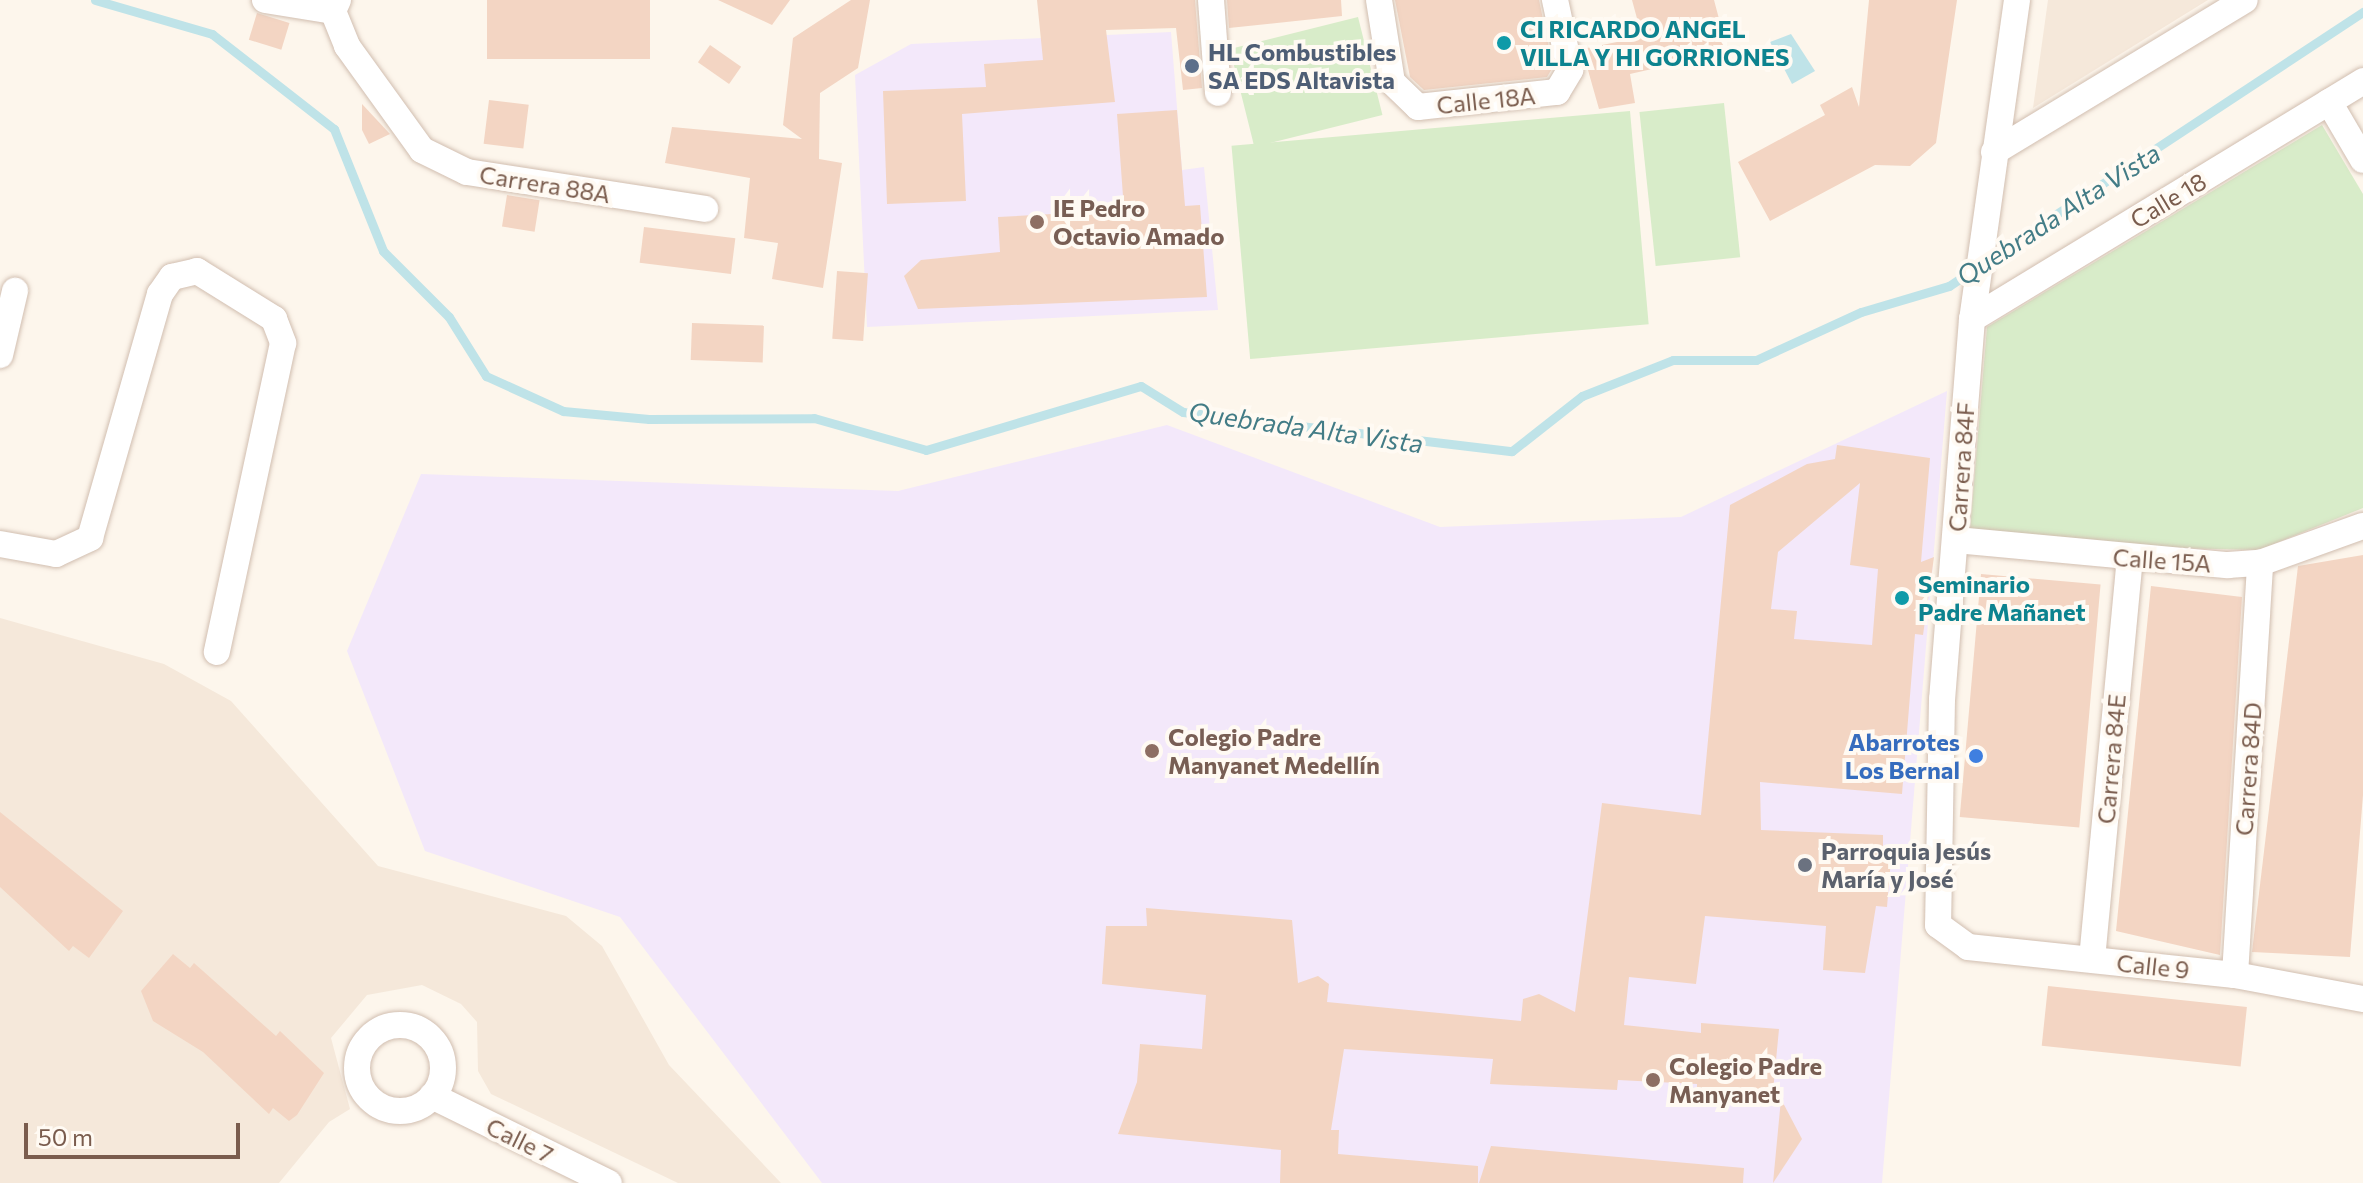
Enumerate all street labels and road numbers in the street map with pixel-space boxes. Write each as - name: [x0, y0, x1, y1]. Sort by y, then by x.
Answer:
- street label: Calle 18A: [1435, 80, 1537, 120]
- street label: Carrera 88A: [478, 159, 612, 209]
- street label: Calle 18: [2125, 166, 2211, 234]
- street label: Carrera 84F: [1942, 401, 1980, 533]
- street label: Calle 15A: [2112, 542, 2212, 578]
- street label: Carrera 84E: [2091, 693, 2131, 825]
- street label: Carrera 84D: [2229, 701, 2267, 837]
- street label: Calle 9: [2115, 948, 2191, 984]
- street label: Calle 7: [482, 1111, 558, 1169]

